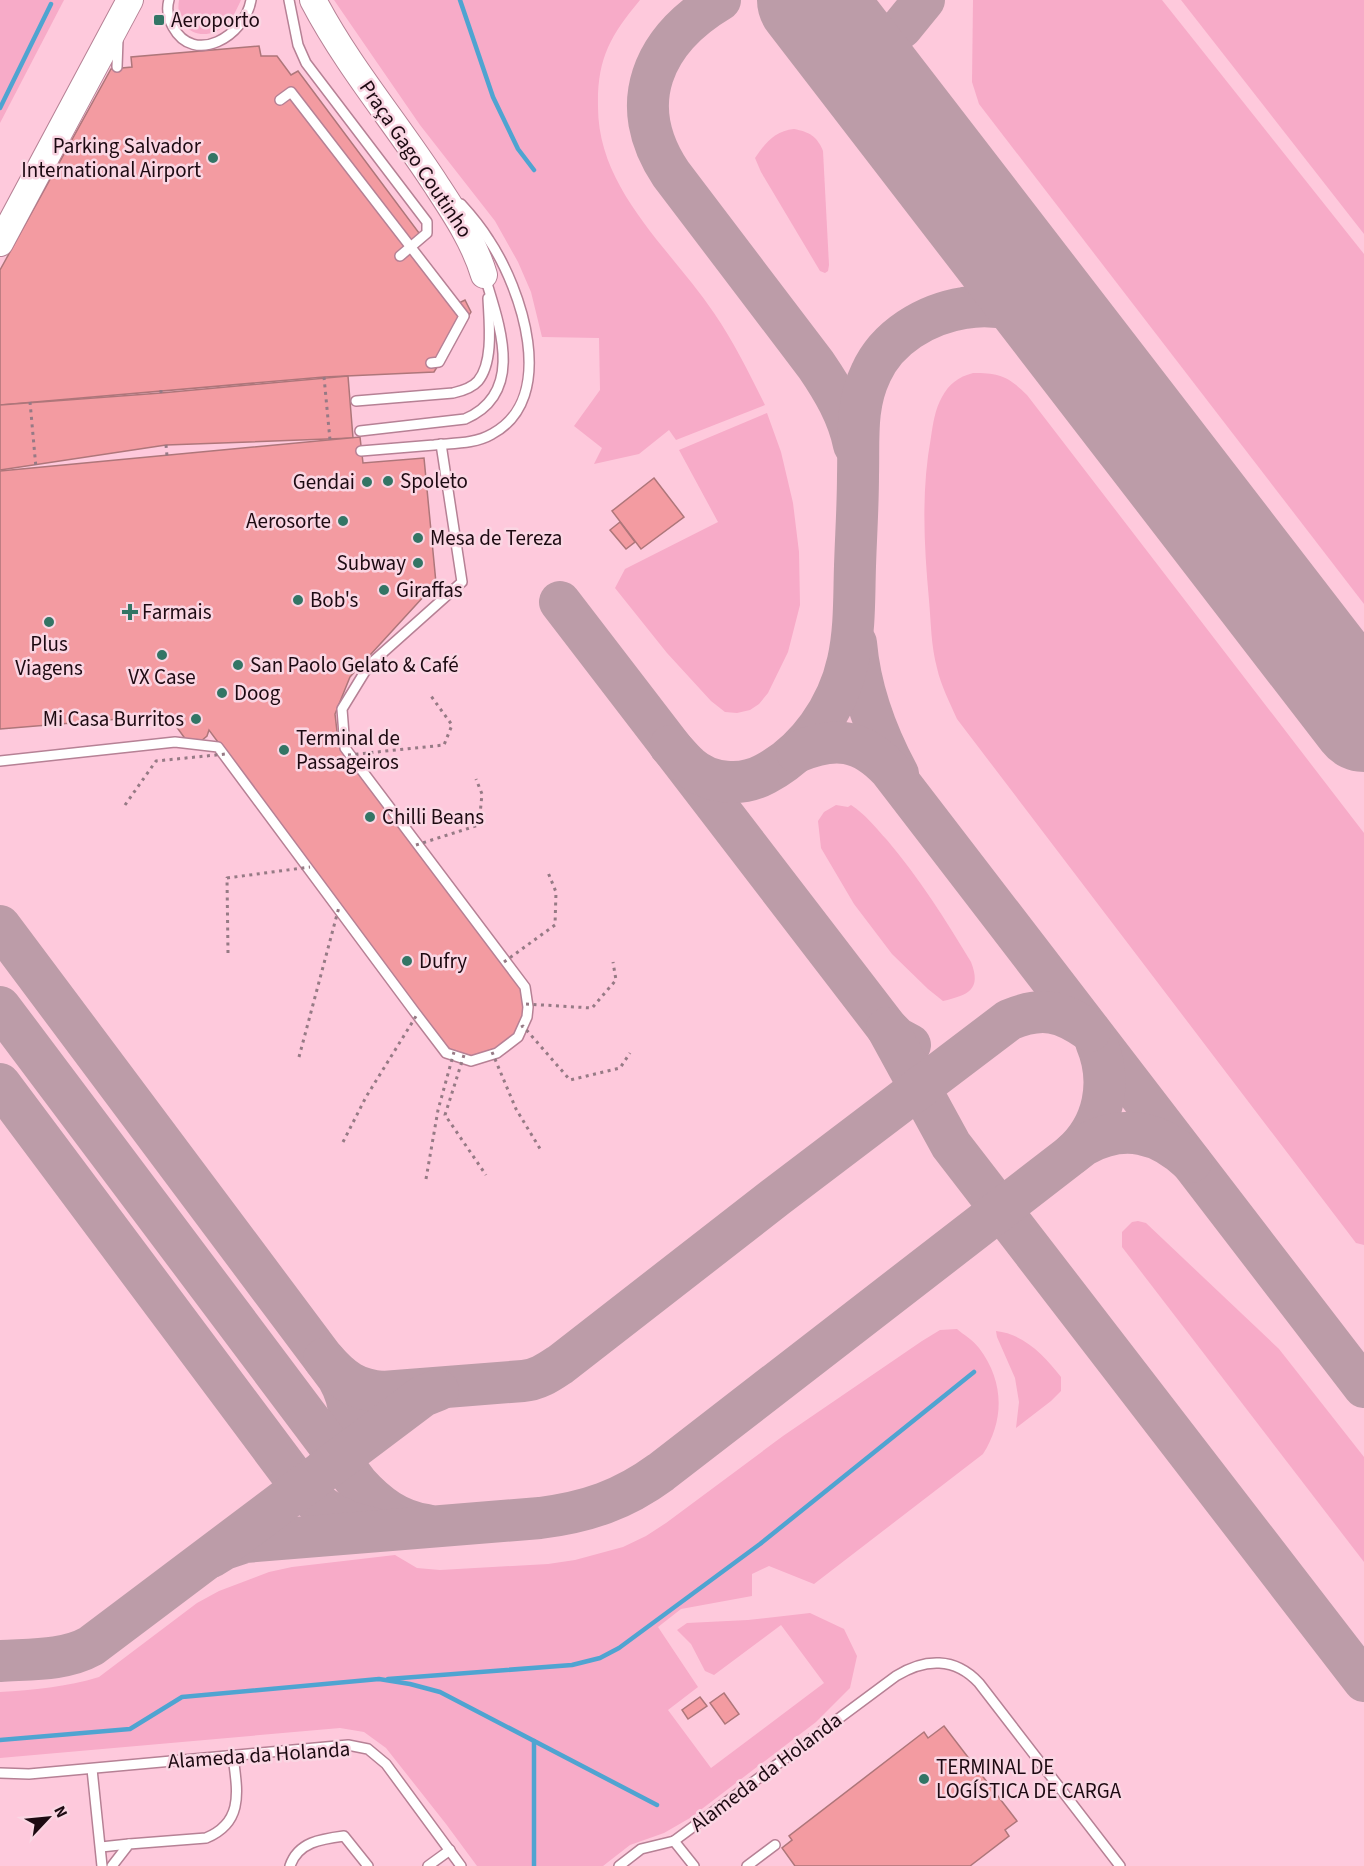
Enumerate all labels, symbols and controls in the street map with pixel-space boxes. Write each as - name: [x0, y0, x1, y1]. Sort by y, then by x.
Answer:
- place label: Aeroporto: [171, 5, 260, 35]
- marker: Aeroporto: [152, 13, 166, 27]
- street label: Praça Gago Coutinho: [352, 74, 480, 244]
- place label: Parking Salvador International Airport: [21, 131, 202, 185]
- marker: Parking Salvador International Airport: [206, 151, 220, 165]
- place label: Spoleto: [400, 466, 468, 496]
- place label: Gendai: [293, 467, 355, 497]
- marker: Spoleto: [381, 474, 395, 488]
- marker: Gendai: [360, 475, 374, 489]
- place label: Aerosorte: [246, 506, 331, 536]
- marker: Aerosorte: [336, 514, 350, 528]
- place label: Mesa de Tereza: [430, 523, 562, 553]
- marker: Mesa de Tereza: [411, 531, 425, 545]
- place label: Subway: [337, 548, 406, 578]
- marker: Subway: [411, 556, 425, 570]
- place label: Giraffas: [396, 575, 463, 605]
- marker: Giraffas: [377, 583, 391, 597]
- place label: Bob's: [310, 585, 359, 615]
- marker: Bob's: [291, 593, 305, 607]
- place label: Farmais: [142, 597, 212, 627]
- marker: Farmais: [123, 605, 137, 619]
- marker: Plus Viagens: [42, 615, 56, 629]
- place label: Plus Viagens: [15, 629, 83, 683]
- marker: VX Case: [155, 648, 169, 662]
- place label: San Paolo Gelato & Café: [250, 650, 459, 680]
- marker: San Paolo Gelato & Café: [231, 658, 245, 672]
- place label: VX Case: [128, 662, 196, 692]
- place label: Doog: [234, 678, 281, 708]
- marker: Doog: [215, 686, 229, 700]
- place label: Mi Casa Burritos: [43, 704, 184, 734]
- marker: Mi Casa Burritos: [189, 712, 203, 726]
- place label: Terminal de Passageiros: [296, 723, 400, 777]
- marker: Terminal de Passageiros: [277, 743, 291, 757]
- place label: Chilli Beans: [382, 802, 484, 832]
- marker: Chilli Beans: [363, 810, 377, 824]
- place label: Dufry: [419, 946, 467, 976]
- marker: Dufry: [400, 954, 414, 968]
- street label: Alameda da Holanda: [684, 1705, 848, 1839]
- street label: Alameda da Holanda: [167, 1734, 351, 1776]
- place label: TERMINAL DE LOGÍSTICA DE CARGA: [936, 1752, 1122, 1806]
- marker: TERMINAL DE LOGÍSTICA DE CARGA: [917, 1772, 931, 1786]
- north arrow: [18, 1788, 78, 1848]
- text: N: [48, 1802, 73, 1821]

